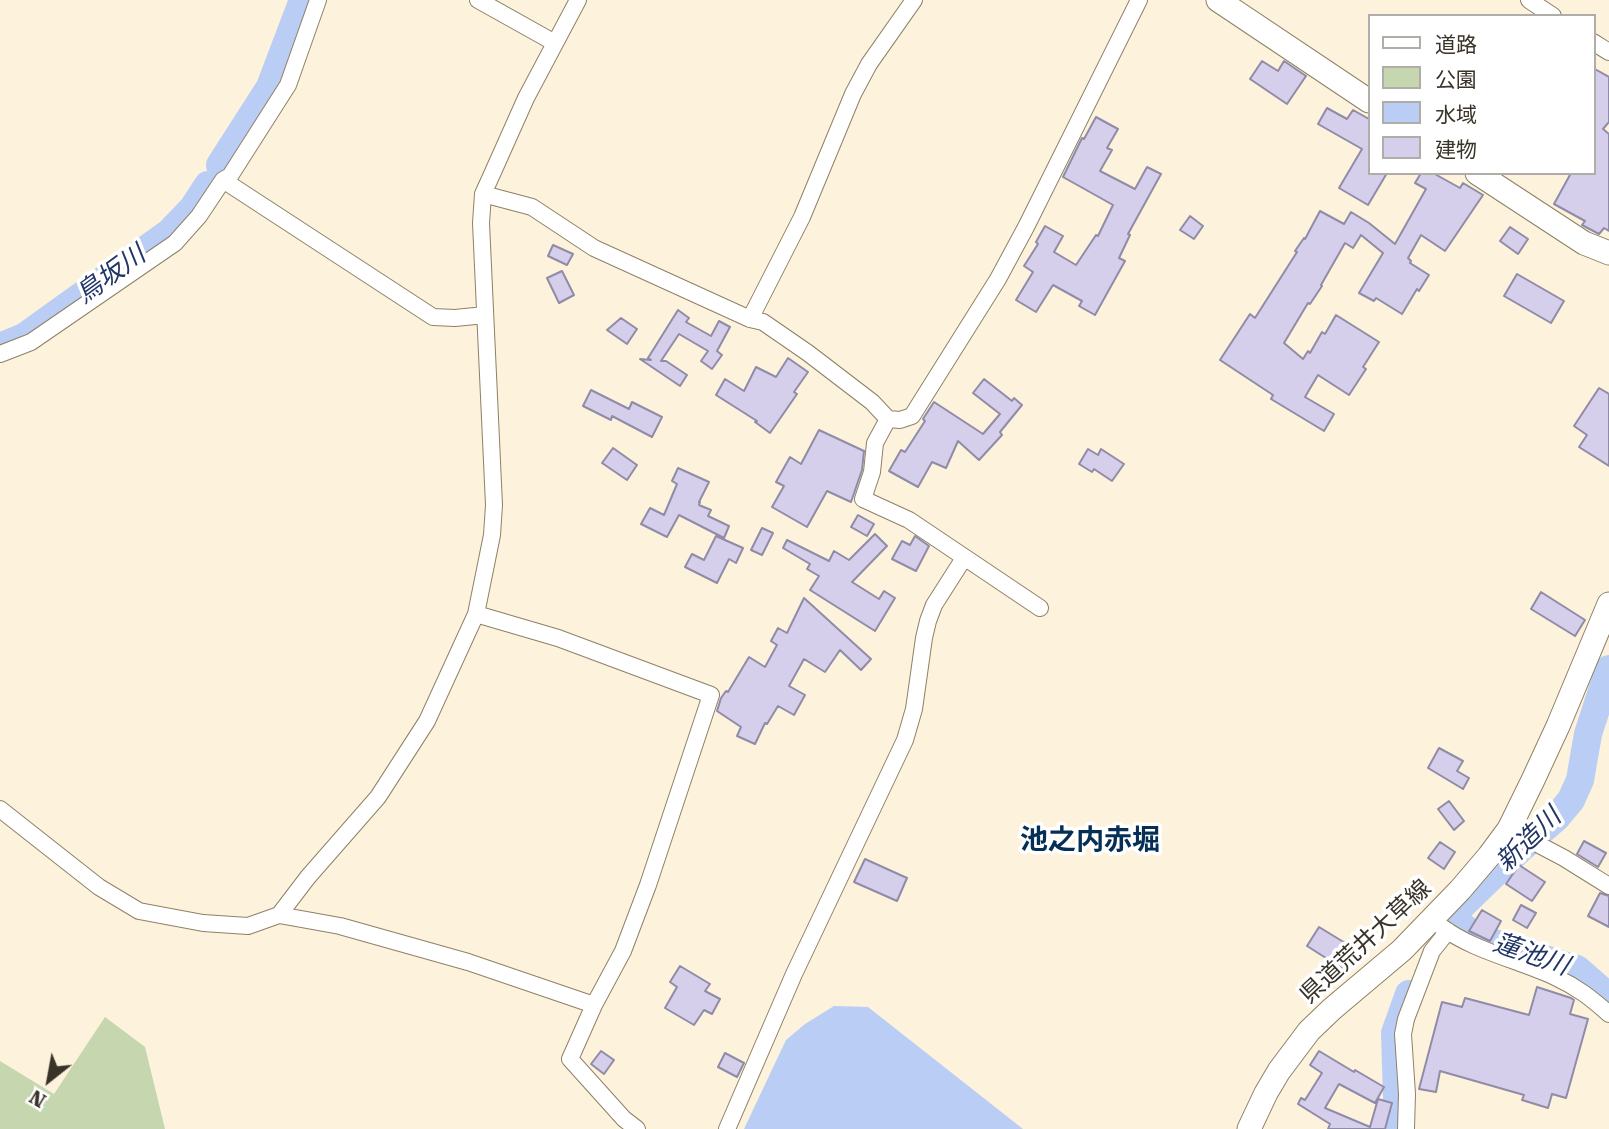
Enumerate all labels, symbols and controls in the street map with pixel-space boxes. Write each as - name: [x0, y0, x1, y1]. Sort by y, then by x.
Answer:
- legend: [1368, 14, 1595, 175]
- text: 道路: [1435, 33, 1477, 57]
- text: 公園: [1435, 68, 1477, 92]
- text: 水域: [1435, 103, 1477, 127]
- text: 建物: [1435, 138, 1477, 162]
- water label: 鳥坂川: [70, 239, 152, 311]
- water label: 新造川: [1490, 802, 1568, 878]
- district label: 池之内赤堀: [1020, 824, 1160, 858]
- street label: 県道荒井大草線: [1295, 874, 1437, 1010]
- water label: 蓮池川: [1489, 928, 1573, 982]
- north arrow: [14, 1045, 84, 1115]
- text: N: [26, 1085, 50, 1112]

